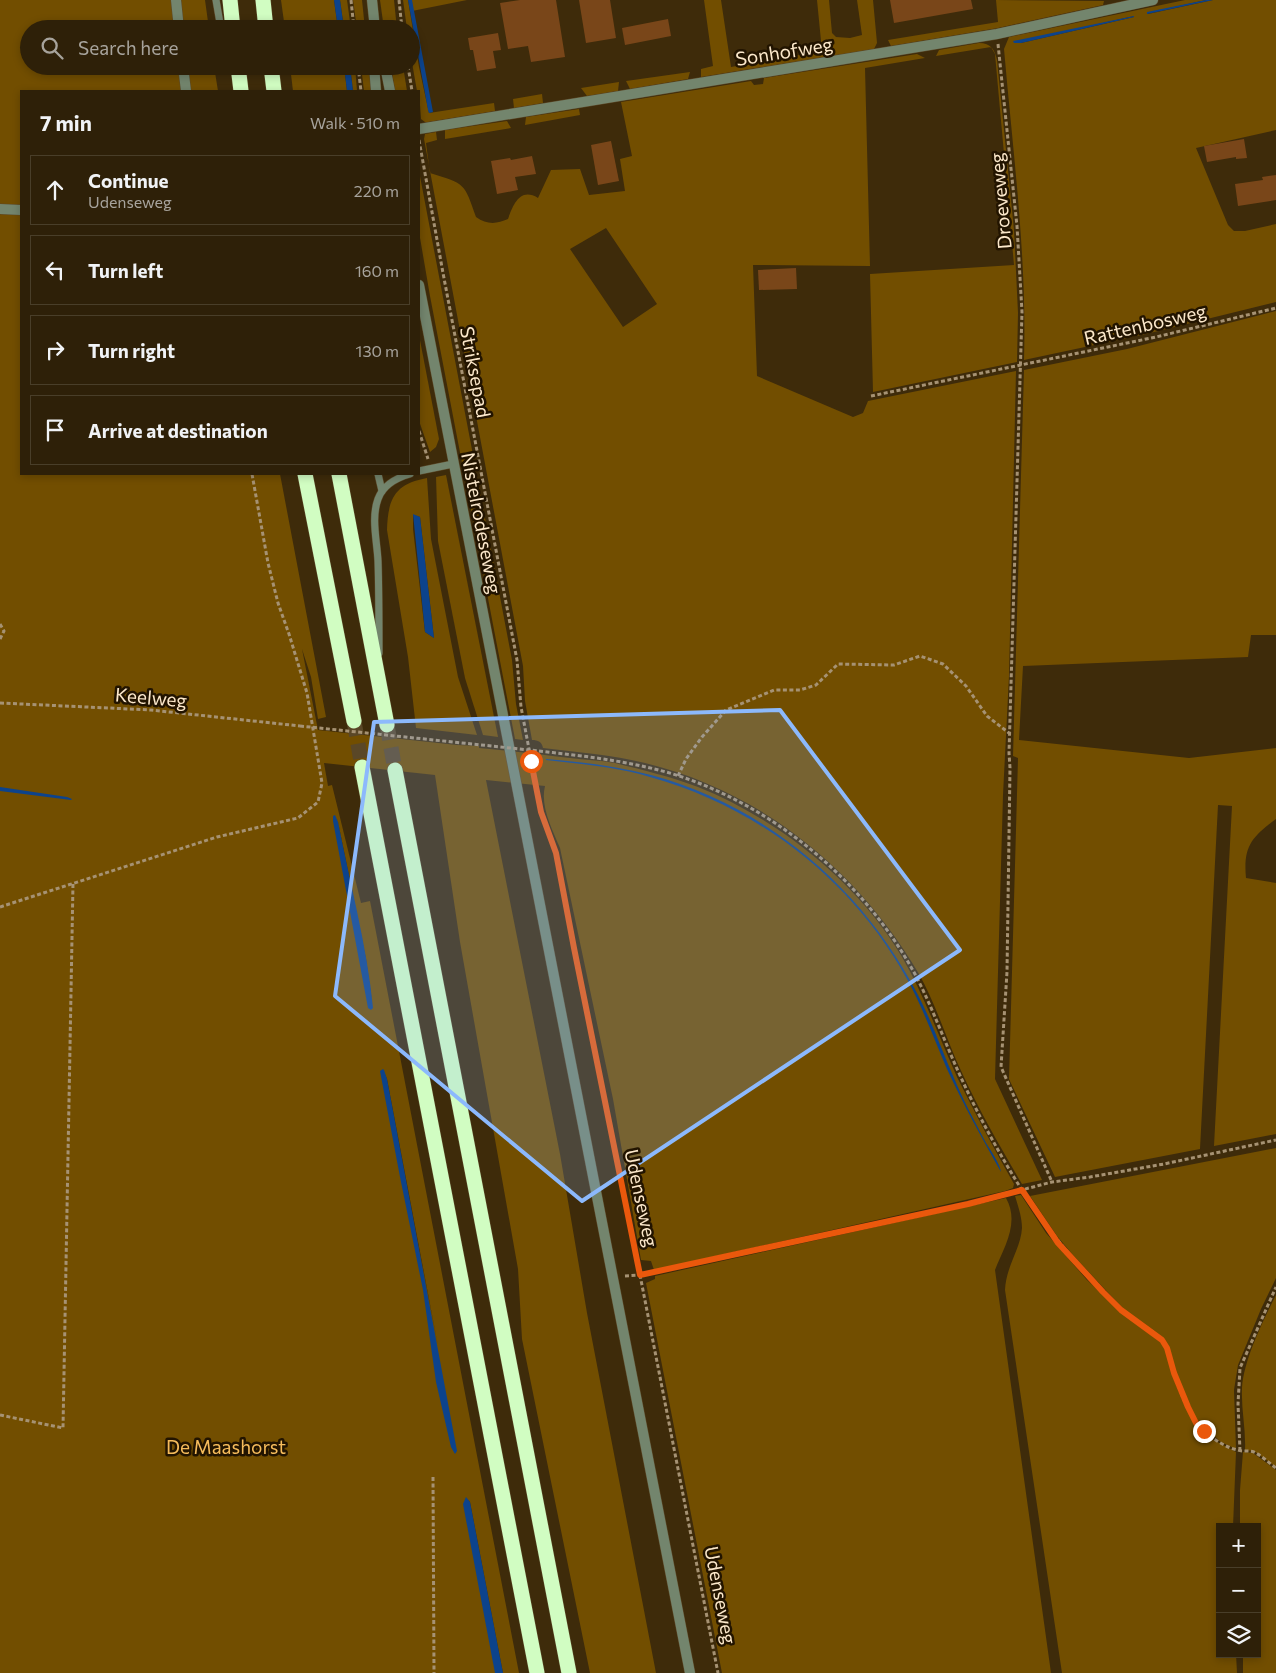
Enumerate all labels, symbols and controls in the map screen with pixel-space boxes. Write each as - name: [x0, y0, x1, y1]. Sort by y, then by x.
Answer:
- search box: [20, 20, 420, 75]
- street label: Sonhofweg: [734, 32, 834, 70]
- icon: search: [38, 34, 66, 62]
- text: Search here: [78, 36, 178, 59]
- text: 7 min: [40, 110, 92, 135]
- text: Walk · 510 m: [310, 113, 400, 132]
- street label: Droeveweg: [984, 152, 1016, 250]
- text: Continue: [88, 169, 168, 192]
- icon: ahead: [41, 176, 69, 204]
- text: 220 m: [354, 181, 399, 200]
- text: Udenseweg: [88, 192, 172, 211]
- icon: left: [41, 256, 69, 284]
- text: Turn left: [88, 259, 163, 282]
- text: 160 m: [355, 261, 399, 280]
- street label: Rattenbosweg: [1081, 299, 1209, 349]
- street label: Striksepad: [456, 324, 496, 420]
- icon: right: [41, 336, 69, 364]
- text: Turn right: [88, 339, 175, 362]
- text: 130 m: [356, 341, 399, 360]
- icon: arrive: [41, 416, 69, 444]
- text: Arrive at destination: [88, 419, 268, 442]
- street label: Nistelrodeseweg: [457, 450, 507, 596]
- street label: Keelweg: [114, 682, 188, 712]
- route start: [520, 750, 543, 773]
- street label: Udenseweg: [620, 1147, 664, 1249]
- route end: [1193, 1420, 1216, 1443]
- park label: De Maashorst: [166, 1435, 286, 1458]
- map controls: [1216, 1523, 1261, 1658]
- button: +: [1216, 1523, 1261, 1568]
- street label: Udenseweg: [700, 1544, 742, 1646]
- button: −: [1216, 1568, 1261, 1613]
- button: layers: [1216, 1613, 1261, 1658]

